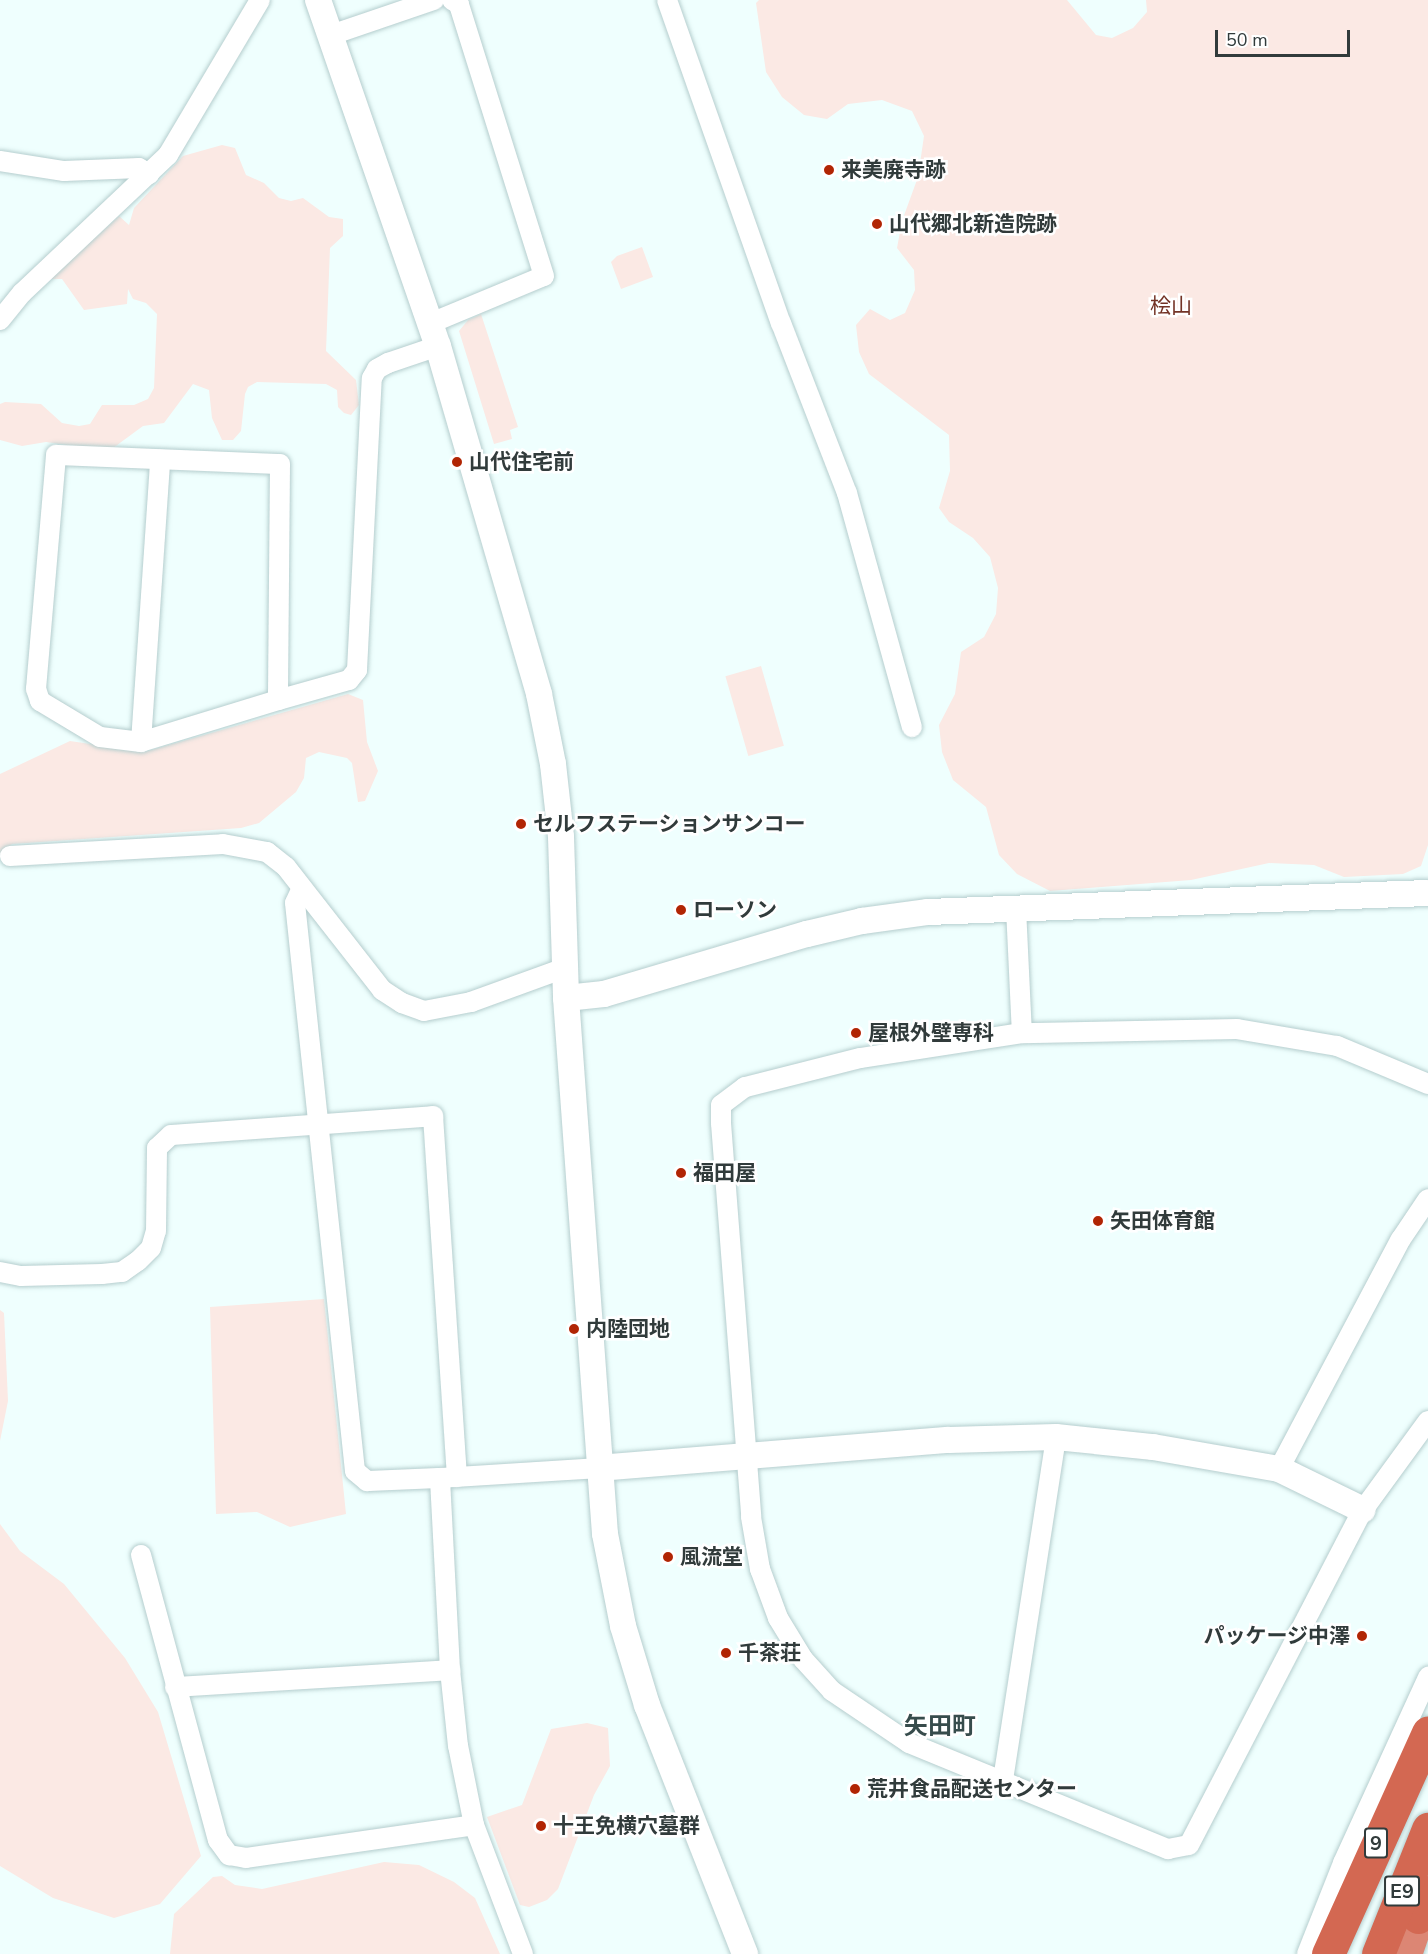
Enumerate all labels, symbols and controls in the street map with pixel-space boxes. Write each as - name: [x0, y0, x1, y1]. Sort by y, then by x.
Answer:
- scale bar: [1218, 18, 1353, 56]
- text: 50 m: [1226, 28, 1268, 52]
- place label: 来美廃寺跡: [841, 157, 946, 183]
- marker: 来美廃寺跡: [822, 163, 836, 177]
- place label: 山代郷北新造院跡: [889, 211, 1057, 237]
- marker: 山代郷北新造院跡: [870, 217, 884, 231]
- park label: 桧山: [1150, 293, 1192, 319]
- place label: 山代住宅前: [469, 449, 574, 475]
- marker: 山代住宅前: [450, 455, 464, 469]
- place label: セルフステーションサンコー: [533, 811, 806, 837]
- marker: セルフステーションサンコー: [514, 817, 528, 831]
- place label: ローソン: [693, 897, 777, 923]
- marker: ローソン: [674, 903, 688, 917]
- place label: 屋根外壁専科: [868, 1020, 994, 1046]
- marker: 屋根外壁専科: [849, 1026, 863, 1040]
- place label: 福田屋: [693, 1160, 756, 1186]
- marker: 福田屋: [674, 1166, 688, 1180]
- place label: 矢田体育館: [1110, 1208, 1215, 1234]
- marker: 矢田体育館: [1091, 1214, 1105, 1228]
- place label: 内陸団地: [586, 1316, 670, 1342]
- marker: 内陸団地: [567, 1322, 581, 1336]
- place label: 風流堂: [680, 1544, 743, 1570]
- marker: 風流堂: [661, 1550, 675, 1564]
- place label: パッケージ中澤: [1203, 1623, 1350, 1649]
- marker: パッケージ中澤: [1355, 1629, 1369, 1643]
- place label: 千茶荘: [738, 1640, 801, 1666]
- marker: 千茶荘: [719, 1646, 733, 1660]
- district label: 矢田町: [904, 1713, 976, 1741]
- place label: 荒井食品配送センター: [867, 1776, 1077, 1802]
- marker: 荒井食品配送センター: [848, 1782, 862, 1796]
- place label: 十王免横穴墓群: [553, 1813, 700, 1839]
- marker: 十王免横穴墓群: [534, 1819, 548, 1833]
- road number: 9: [1364, 1826, 1388, 1860]
- road number: E9: [1384, 1874, 1420, 1908]

